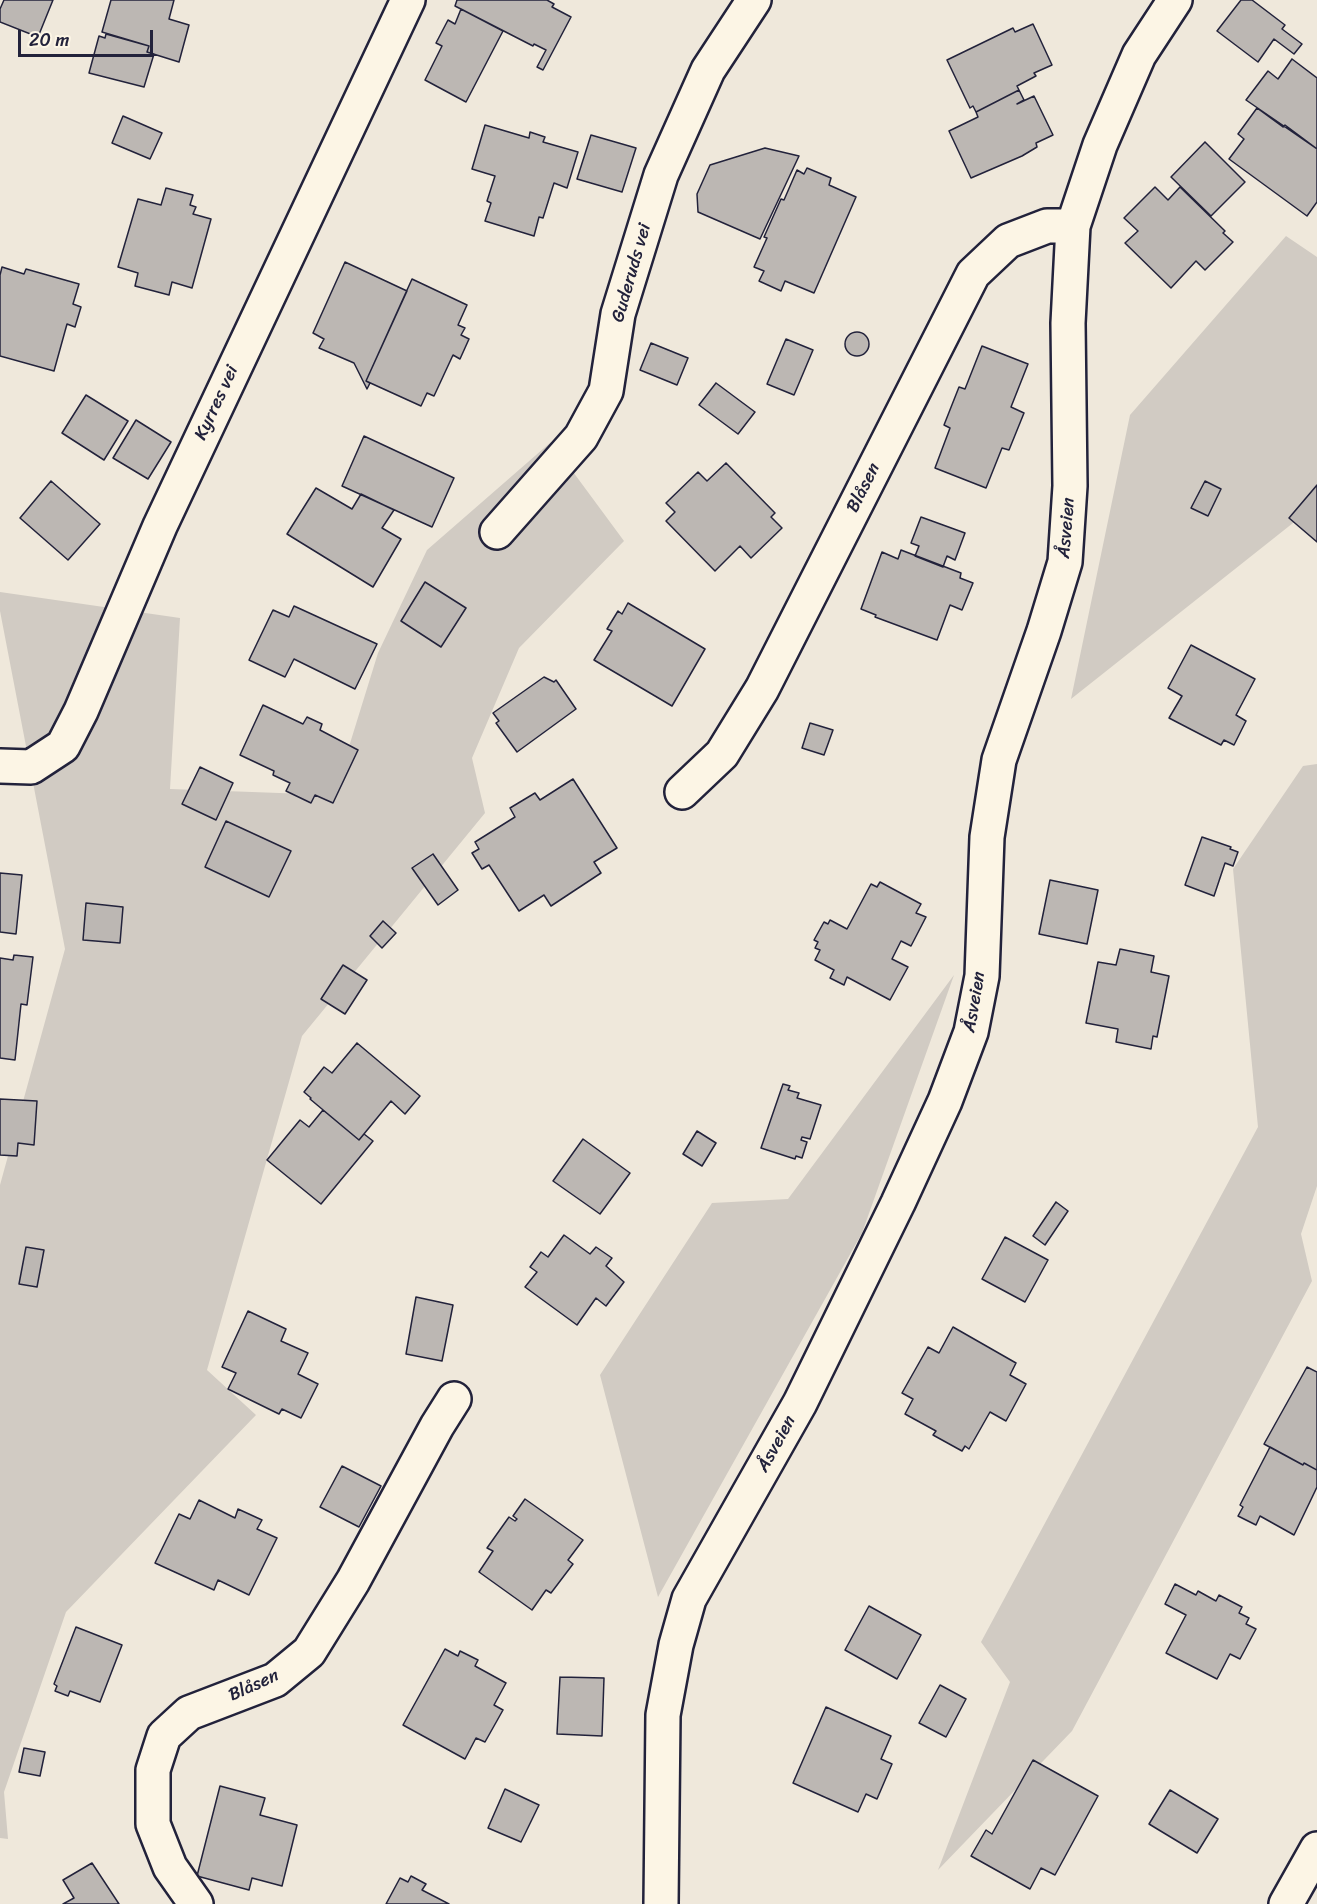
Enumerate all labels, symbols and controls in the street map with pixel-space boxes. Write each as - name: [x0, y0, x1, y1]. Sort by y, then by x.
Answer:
- scale bar: [21, 18, 156, 56]
- text: 20 m: [29, 24, 69, 56]
- street label: Guderuds vei: [608, 221, 656, 325]
- street label: Kyrres vei: [190, 362, 244, 444]
- street label: Blåsen: [842, 460, 886, 516]
- street label: Åsveien: [1054, 497, 1080, 559]
- street label: Åsveien: [959, 970, 991, 1034]
- street label: Åsveien: [753, 1412, 801, 1476]
- street label: Blåsen: [225, 1665, 283, 1707]

